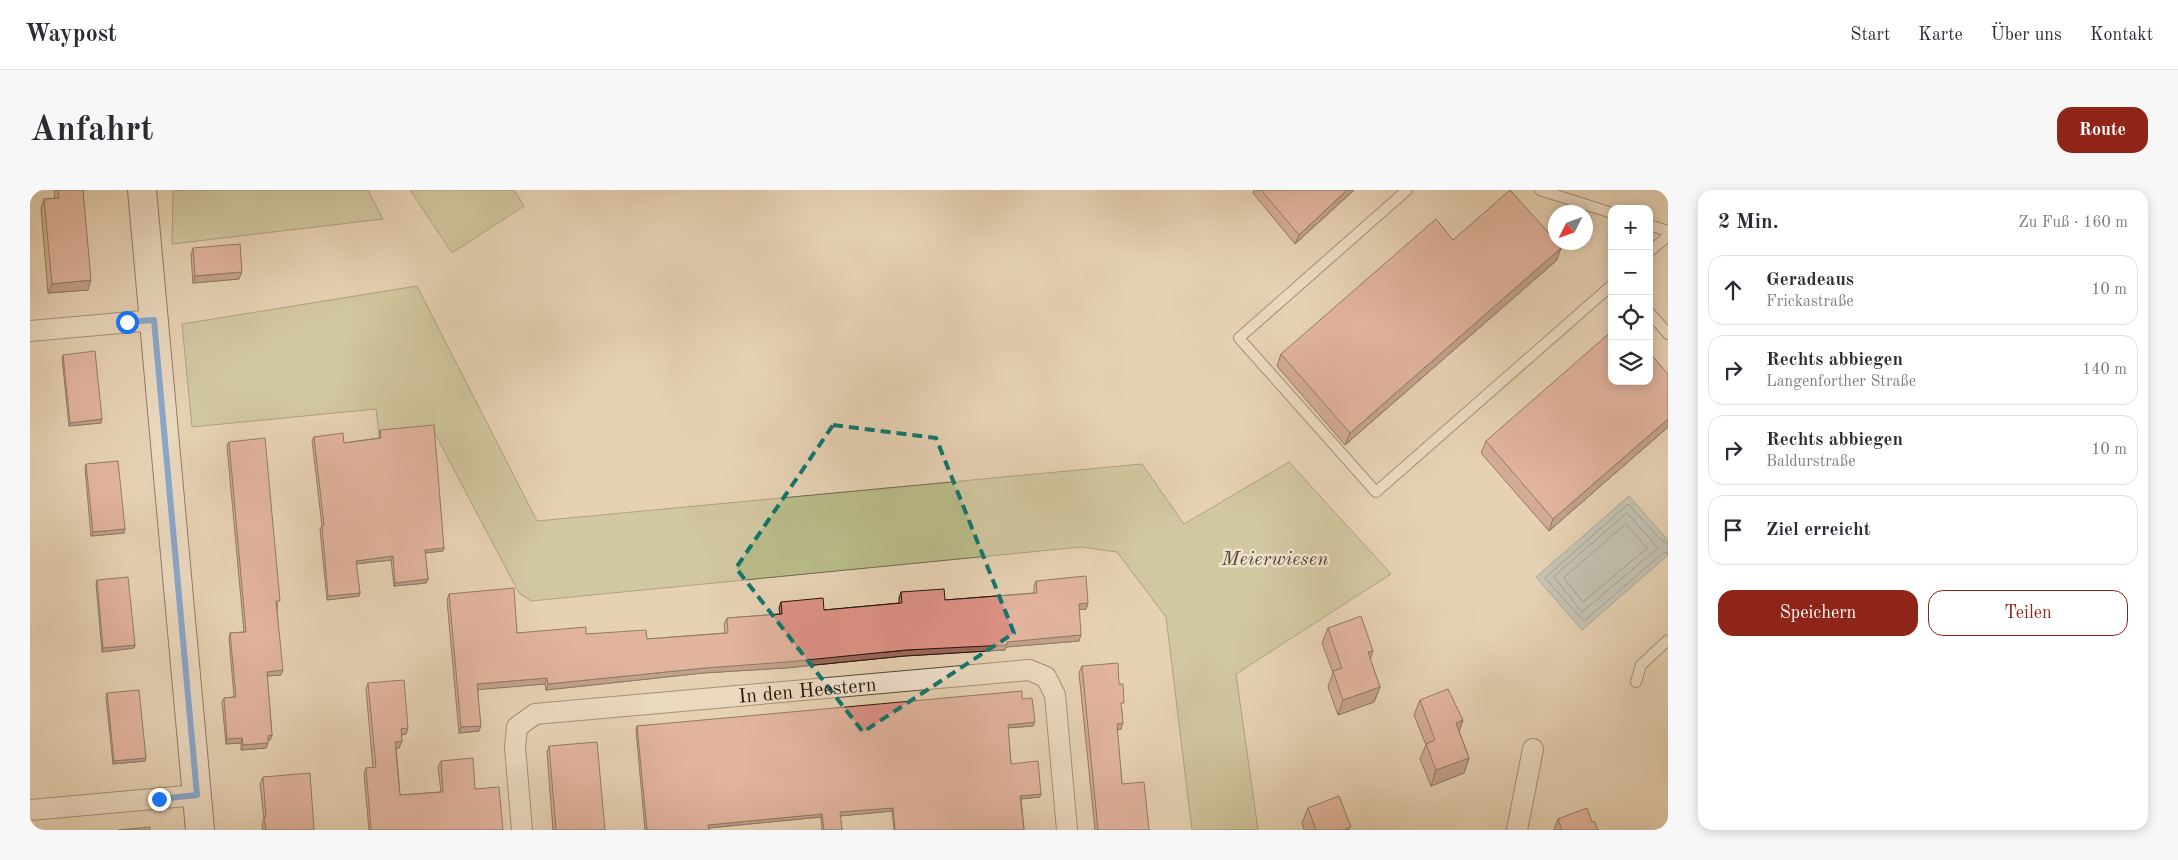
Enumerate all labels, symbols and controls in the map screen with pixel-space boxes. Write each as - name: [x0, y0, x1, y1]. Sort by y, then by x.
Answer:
- text: Waypost: [25, 23, 117, 47]
- text: Start: [1850, 26, 1890, 44]
- text: Karte: [1918, 26, 1963, 44]
- text: Über uns: [1991, 26, 2062, 44]
- text: Kontakt: [2090, 26, 2153, 44]
- button: Route: [2057, 107, 2148, 153]
- text: Anfahrt: [30, 113, 153, 148]
- north arrow: [1548, 205, 1593, 250]
- map controls: [1608, 205, 1653, 385]
- button: +: [1608, 205, 1653, 250]
- text: 2 Min.: [1718, 212, 1779, 233]
- text: Zu Fuß · 160 m: [2018, 215, 2128, 231]
- button: −: [1608, 250, 1653, 295]
- text: Geradeaus: [1766, 271, 1854, 290]
- icon: ahead: [1719, 276, 1747, 304]
- text: 10 m: [2091, 282, 2127, 298]
- text: Frickastraße: [1766, 294, 1854, 310]
- button: locate: [1608, 295, 1653, 340]
- route start: [116, 311, 139, 334]
- button: layers: [1608, 340, 1653, 385]
- text: Rechts abbiegen: [1766, 351, 1903, 370]
- icon: right: [1719, 356, 1747, 384]
- text: 140 m: [2082, 362, 2127, 378]
- text: Langenforther Straße: [1766, 374, 1916, 390]
- text: Rechts abbiegen: [1766, 431, 1903, 450]
- icon: right: [1719, 436, 1747, 464]
- text: 10 m: [2091, 442, 2127, 458]
- text: Baldurstraße: [1766, 454, 1856, 470]
- icon: arrive: [1719, 516, 1747, 544]
- text: Ziel erreicht: [1766, 521, 1871, 540]
- park label: Meierwiesen: [1221, 550, 1328, 570]
- button: Speichern: [1718, 590, 1918, 636]
- button: Teilen: [1928, 590, 2128, 636]
- street label: In den Heestern: [738, 676, 878, 708]
- route end: [148, 788, 171, 811]

